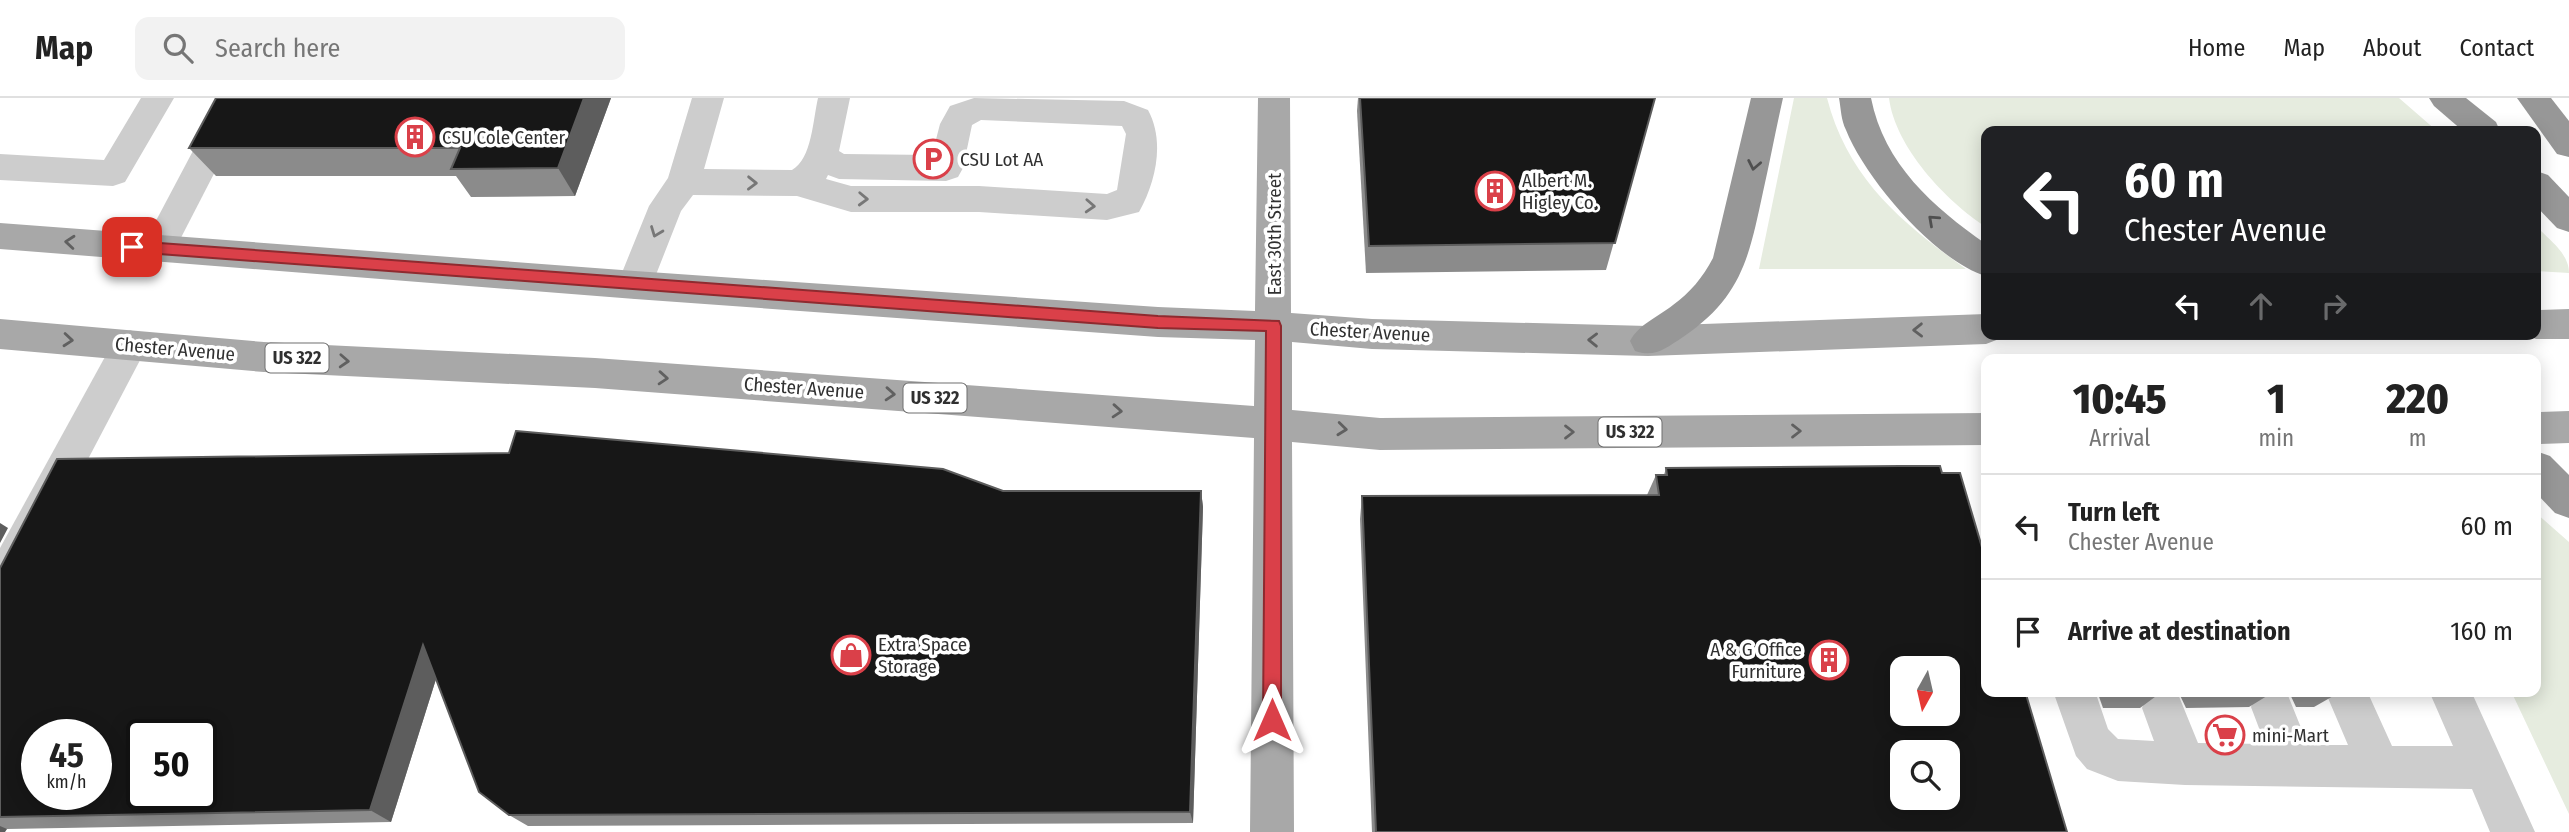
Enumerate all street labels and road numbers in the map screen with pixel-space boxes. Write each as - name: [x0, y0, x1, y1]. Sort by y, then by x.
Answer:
- street label: East 30th Street: [1263, 172, 1286, 295]
- street label: Chester Avenue: [1309, 317, 1431, 347]
- street label: Chester Avenue: [114, 332, 236, 366]
- road number: US 322: [266, 344, 328, 372]
- street label: Chester Avenue: [743, 372, 865, 404]
- road number: US 322: [904, 384, 967, 412]
- road number: US 322: [1598, 418, 1662, 446]

